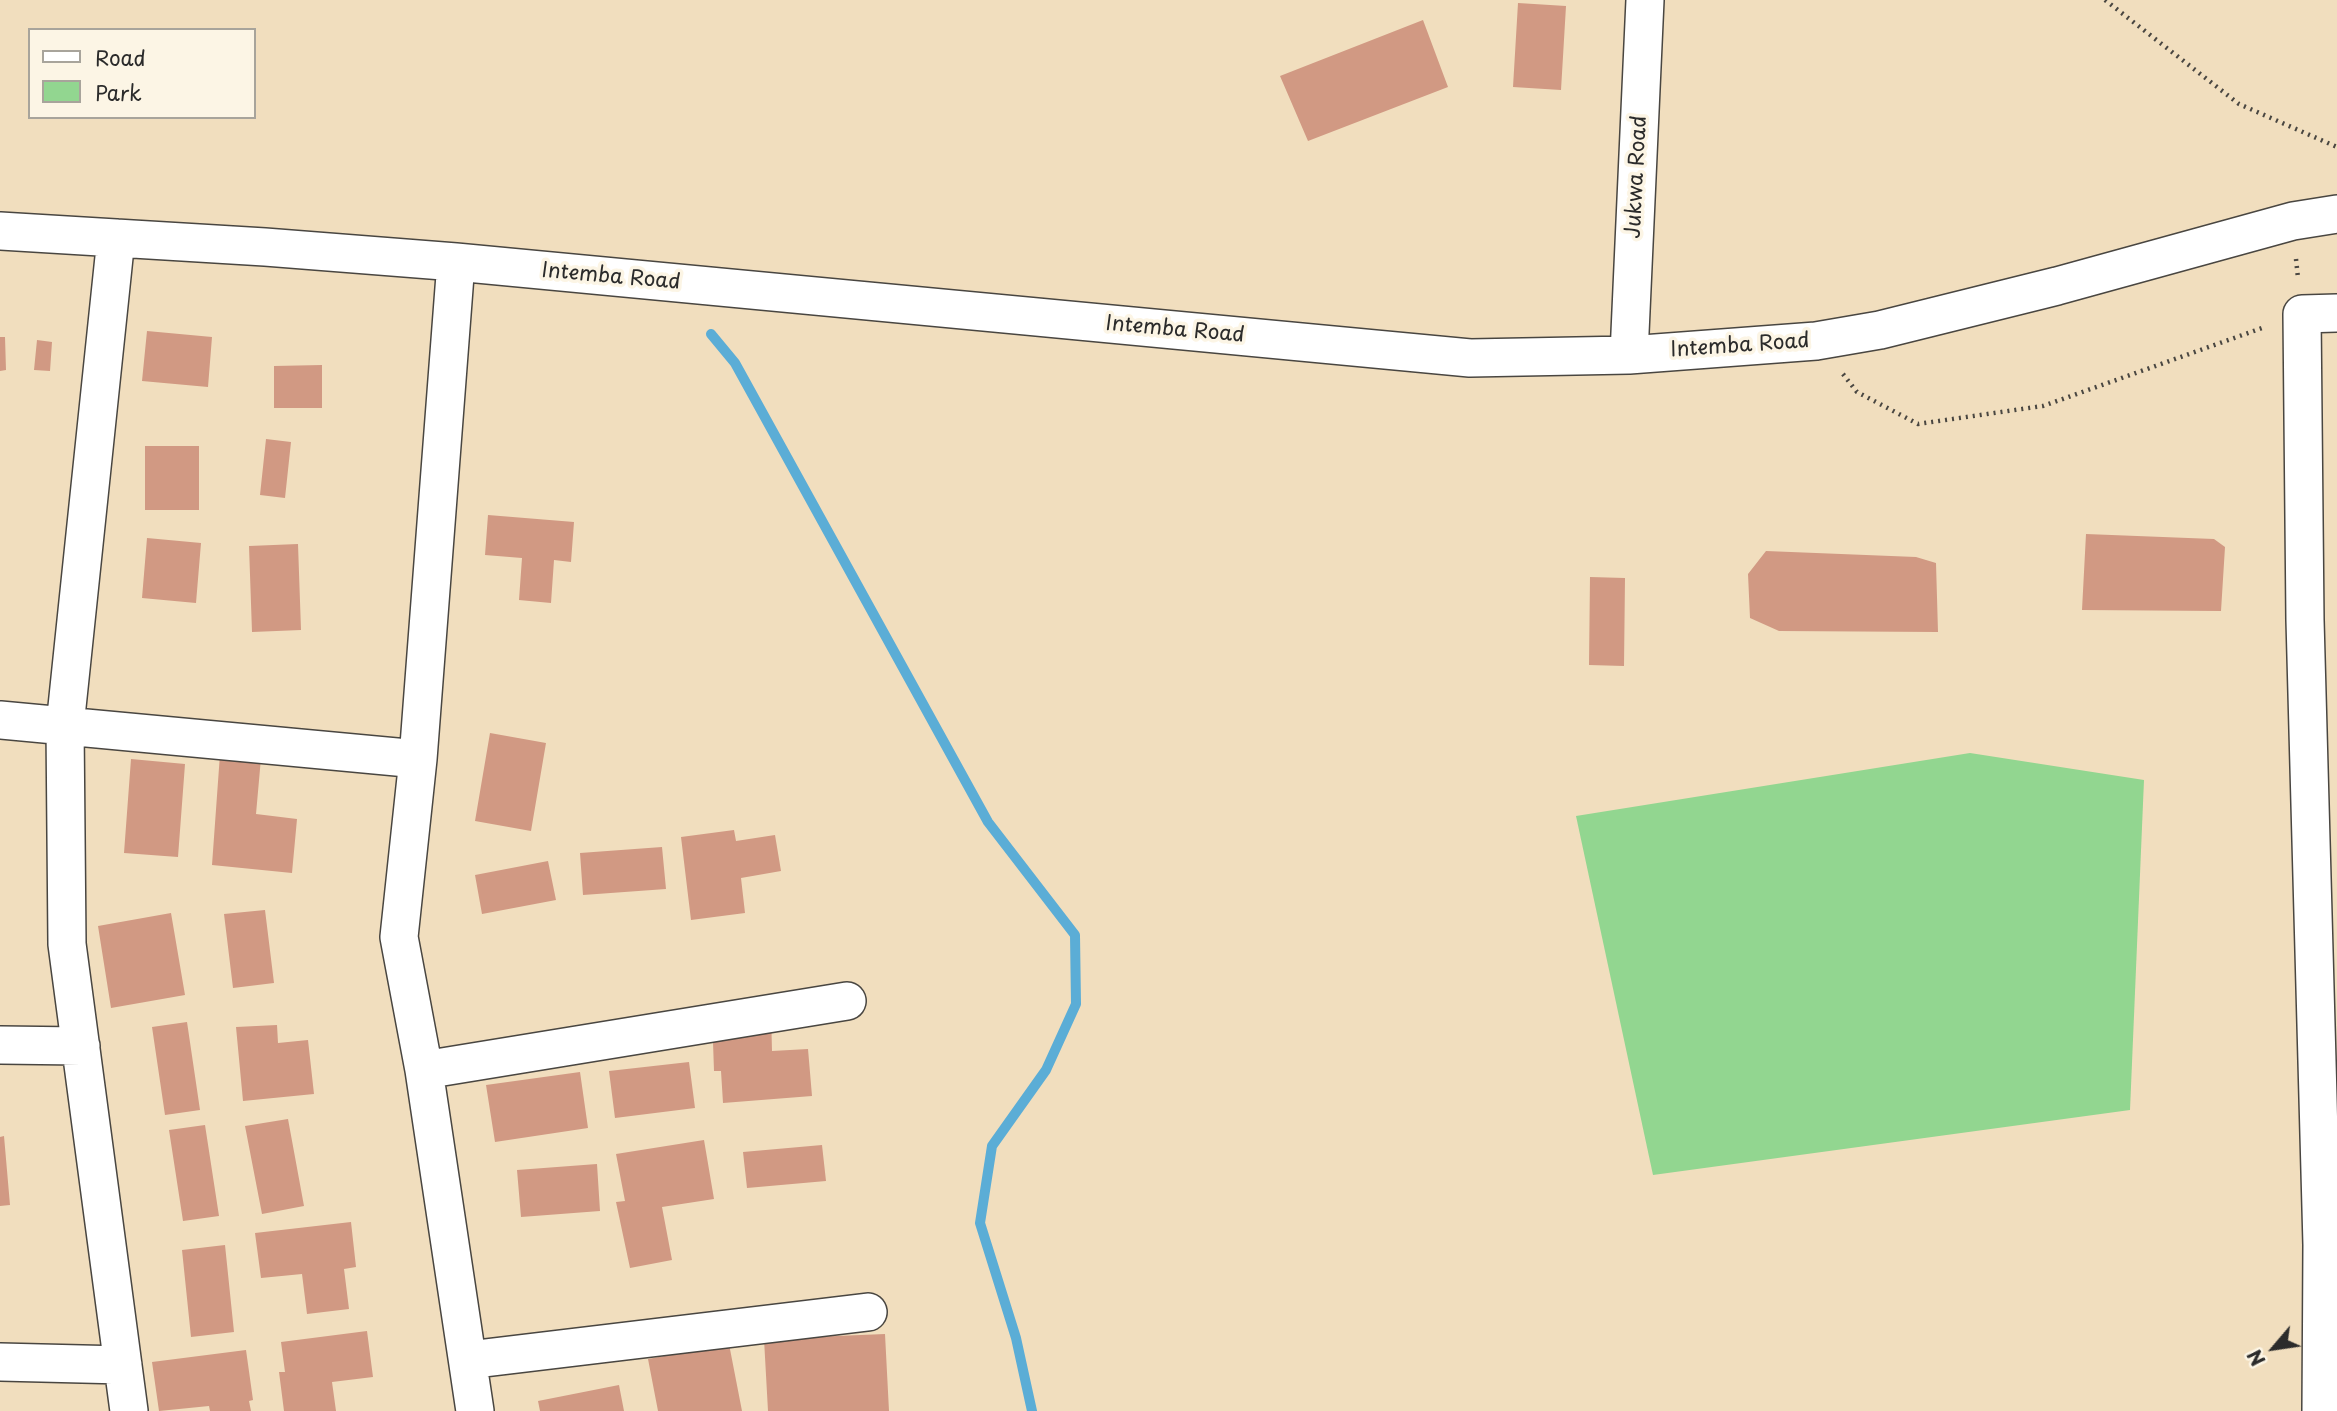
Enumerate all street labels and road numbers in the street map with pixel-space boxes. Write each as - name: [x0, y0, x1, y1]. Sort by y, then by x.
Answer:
- street label: Jukwa Road: [1621, 115, 1653, 239]
- street label: Intemba Road: [540, 258, 682, 296]
- street label: Intemba Road: [1104, 311, 1246, 349]
- street label: Intemba Road: [1670, 329, 1810, 363]

